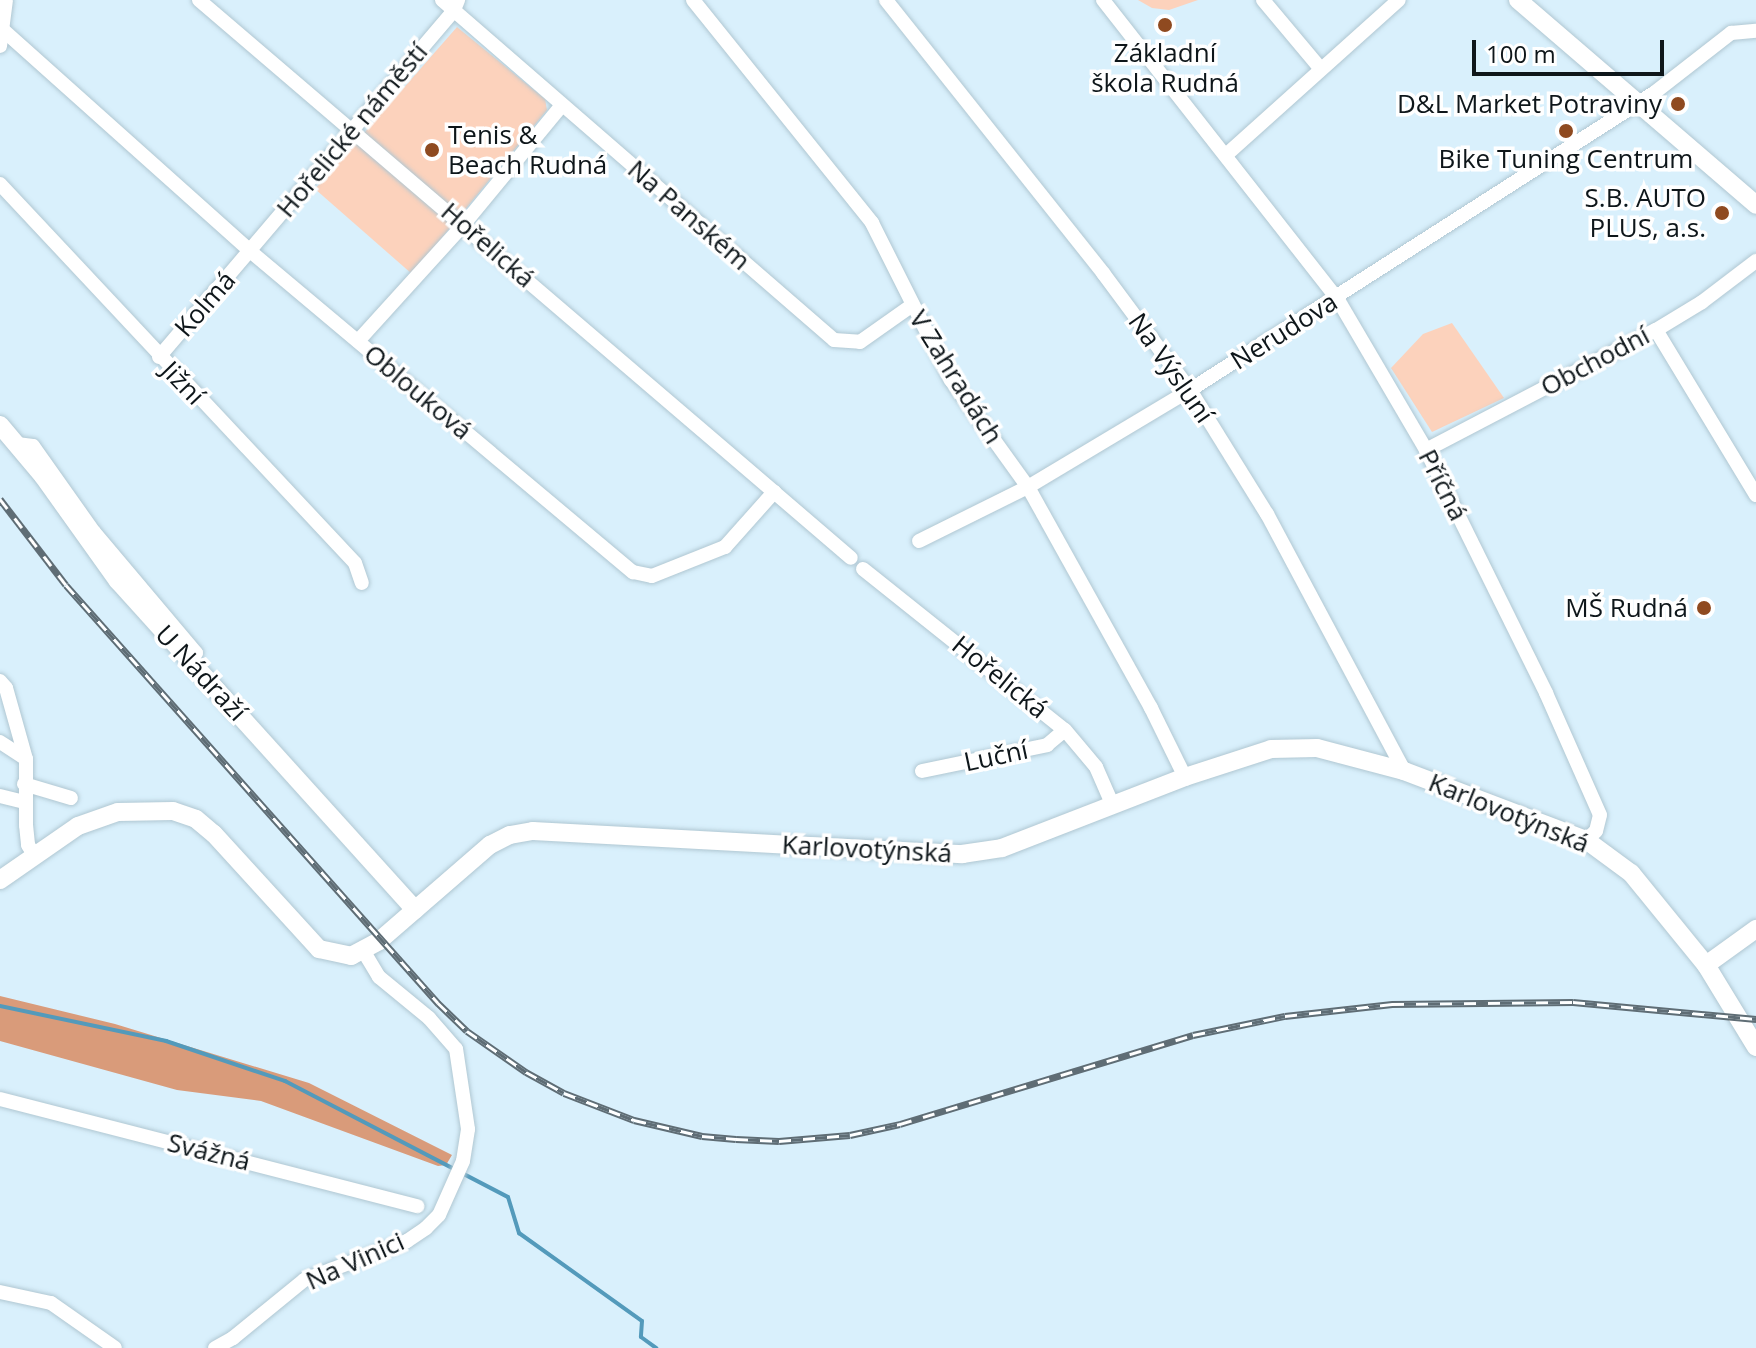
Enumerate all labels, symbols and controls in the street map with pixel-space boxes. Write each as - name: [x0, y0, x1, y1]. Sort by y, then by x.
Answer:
- marker: Základní škola Rudná: [1156, 16, 1174, 34]
- scale bar: [1476, 24, 1668, 74]
- street label: Hořelické náměstí: [270, 37, 434, 223]
- place label: Základní škola Rudná: [1091, 37, 1239, 98]
- text: 100 m: [1486, 37, 1556, 70]
- place label: D&L Market Potraviny: [1397, 88, 1662, 120]
- marker: D&L Market Potraviny: [1669, 95, 1687, 113]
- place label: Tenis & Beach Rudná: [448, 119, 607, 180]
- marker: Bike Tuning Centrum: [1557, 122, 1575, 140]
- marker: Tenis & Beach Rudná: [423, 141, 441, 159]
- place label: Bike Tuning Centrum: [1439, 143, 1693, 175]
- street label: Na Panském: [622, 154, 756, 276]
- place label: S.B. AUTO PLUS, a.s.: [1585, 182, 1706, 244]
- street label: Hořelická: [435, 196, 541, 294]
- marker: S.B. AUTO PLUS, a.s.: [1713, 204, 1731, 222]
- street label: Kolmá: [168, 265, 242, 343]
- street label: Nerudova: [1225, 286, 1343, 376]
- street label: V Zahradách: [903, 305, 1009, 449]
- street label: Na Výsluní: [1122, 307, 1220, 429]
- street label: Obchodní: [1535, 319, 1655, 403]
- street label: Oblouková: [358, 338, 478, 446]
- street label: Jižní: [155, 355, 211, 411]
- street label: Příčná: [1412, 444, 1474, 526]
- place label: MŠ Rudná: [1565, 592, 1688, 624]
- marker: MŠ Rudná: [1695, 599, 1713, 617]
- street label: U Nádraží: [149, 619, 253, 727]
- street label: Hořelická: [946, 629, 1054, 725]
- street label: Luční: [961, 734, 1031, 778]
- street label: Karlovotýnská: [1424, 767, 1594, 859]
- street label: Karlovotýnská: [781, 829, 953, 869]
- street label: Svážná: [164, 1127, 254, 1177]
- street label: Na Vinici: [301, 1226, 409, 1296]

